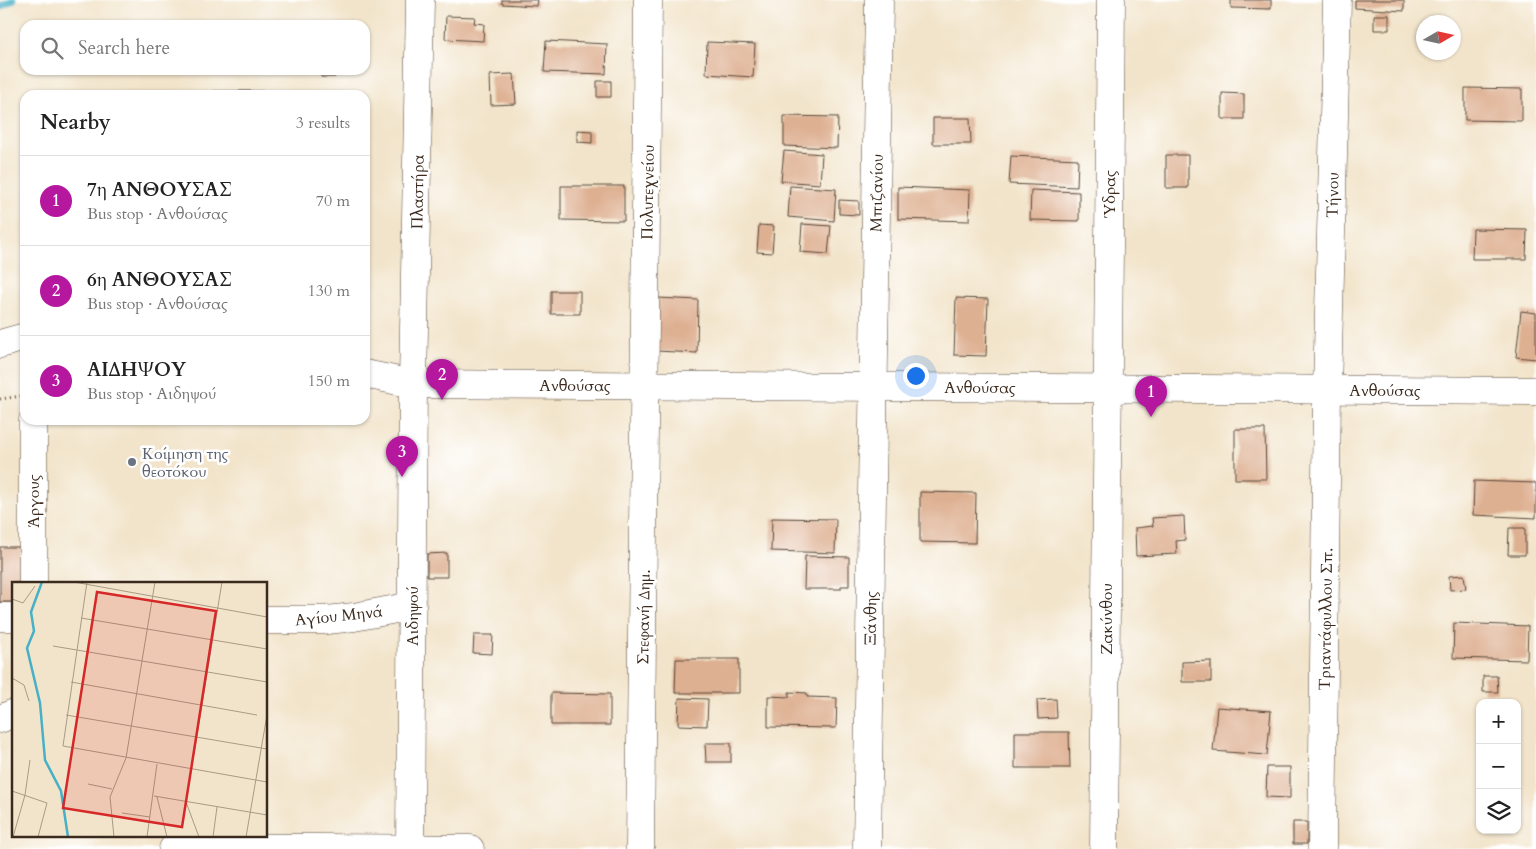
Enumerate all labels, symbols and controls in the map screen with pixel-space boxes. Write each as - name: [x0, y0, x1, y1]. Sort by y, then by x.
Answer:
- north arrow: [1416, 15, 1461, 60]
- search box: [20, 20, 370, 75]
- icon: search: [38, 34, 66, 62]
- text: Search here: [78, 35, 170, 61]
- text: Nearby: [40, 108, 111, 137]
- text: 3 results: [296, 112, 350, 134]
- street label: Πολυτεχνείου: [636, 144, 660, 240]
- street label: Πλαστήρα: [406, 154, 430, 229]
- street label: Μπιζανίου: [865, 154, 889, 232]
- street label: Ύδρας: [1099, 170, 1121, 219]
- street label: Τήνου: [1322, 172, 1344, 218]
- text: 7η ΑΝΘΟΥΣΑΣ: [87, 177, 232, 203]
- text: 1: [52, 190, 60, 212]
- text: 70 m: [316, 190, 350, 212]
- text: Bus stop · Ανθούσας: [87, 203, 228, 225]
- text: 6η ΑΝΘΟΥΣΑΣ: [87, 267, 232, 293]
- text: 2: [52, 280, 60, 302]
- text: 130 m: [308, 280, 350, 302]
- text: Bus stop · Ανθούσας: [87, 293, 228, 315]
- text: ΑΙΔΗΨΟΥ: [87, 357, 186, 383]
- pin: 2: [426, 359, 458, 400]
- your location: [903, 363, 929, 389]
- text: 3: [52, 370, 60, 392]
- text: 150 m: [308, 370, 350, 392]
- street label: Ανθούσας: [539, 375, 611, 397]
- pin: 1: [1135, 376, 1167, 417]
- street label: Ανθούσας: [944, 377, 1016, 399]
- street label: Ανθούσας: [1349, 380, 1421, 402]
- text: Bus stop · Αιδηψού: [87, 383, 216, 405]
- pin: 3: [386, 436, 418, 477]
- place label: Κοίμηση της θεοτόκου: [142, 443, 229, 483]
- marker: Κοίμηση της θεοτόκου: [126, 456, 138, 468]
- street label: Άργους: [23, 474, 45, 528]
- street label: Τριαντάφυλλου Σπ.: [1314, 548, 1338, 691]
- street label: Στεφανή Δημ.: [632, 569, 656, 665]
- inset map: [12, 582, 268, 836]
- street label: Ζακύνθου: [1096, 583, 1118, 655]
- street label: Αιδηψού: [402, 586, 424, 646]
- street label: Ξάνθης: [860, 591, 882, 645]
- street label: Αγίου Μηνά: [294, 600, 384, 632]
- map controls: [1476, 699, 1521, 834]
- button: +: [1476, 699, 1521, 744]
- button: −: [1476, 744, 1521, 789]
- button: layers: [1476, 789, 1521, 834]

